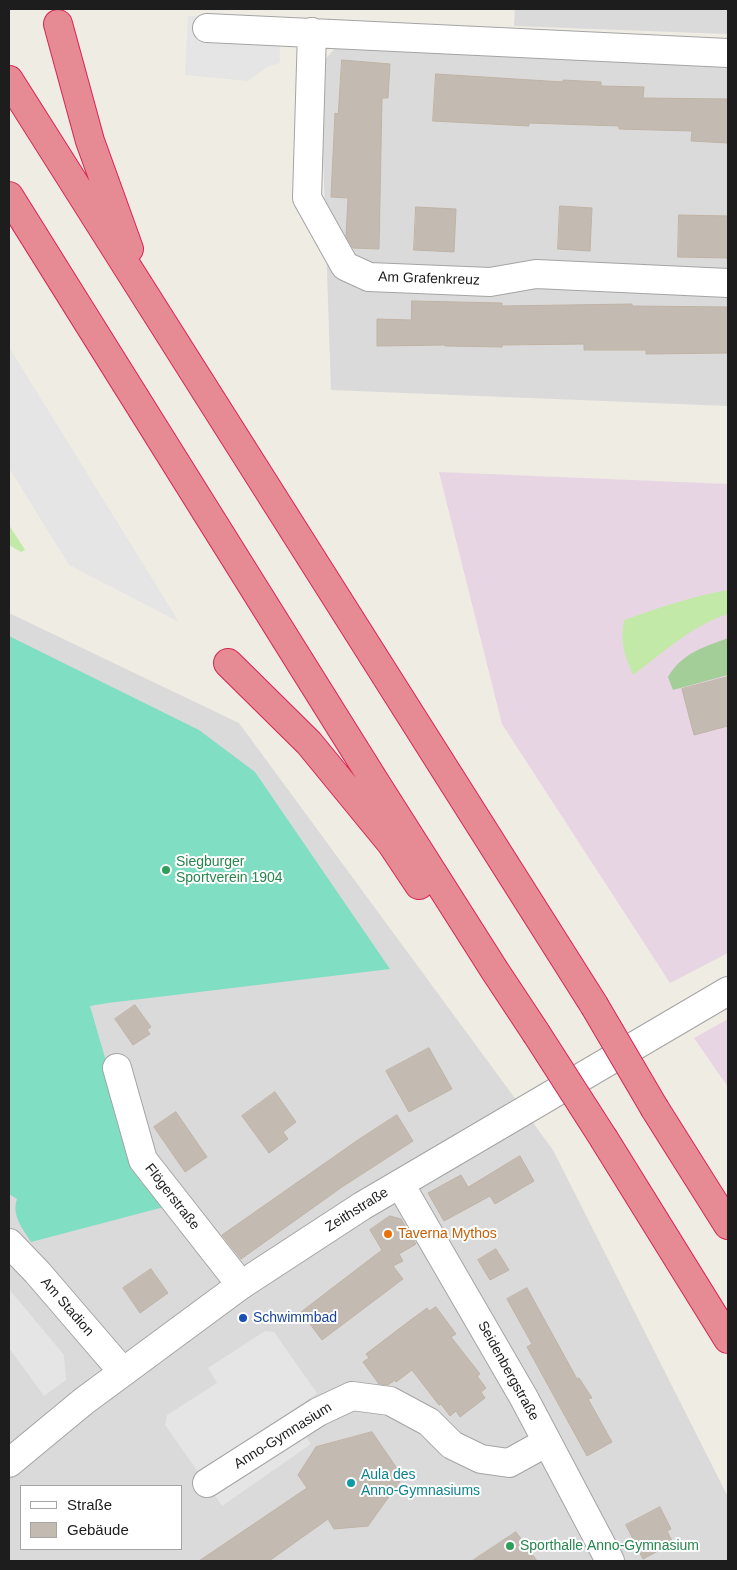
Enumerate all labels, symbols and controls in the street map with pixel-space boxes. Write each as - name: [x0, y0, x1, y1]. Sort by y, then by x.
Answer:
- street label: Am Grafenkreuz: [378, 269, 480, 289]
- place label: Siegburger Sportverein 1904: [176, 854, 283, 886]
- marker: Siegburger Sportverein 1904: [160, 864, 172, 876]
- street label: Flögerstraße: [141, 1161, 203, 1233]
- street label: Zeithstraße: [323, 1184, 391, 1236]
- place label: Taverna Mythos: [398, 1226, 497, 1242]
- marker: Taverna Mythos: [382, 1228, 394, 1240]
- street label: Am Stadion: [37, 1274, 97, 1340]
- place label: Schwimmbad: [253, 1310, 337, 1326]
- marker: Schwimmbad: [237, 1312, 249, 1324]
- street label: Seidenbergstraße: [474, 1318, 542, 1424]
- street label: Anno-Gymnasium: [231, 1399, 335, 1473]
- place label: Aula des Anno-Gymnasiums: [361, 1467, 480, 1500]
- marker: Aula des Anno-Gymnasiums: [345, 1477, 357, 1489]
- legend: [20, 1485, 182, 1550]
- text: Straße: [67, 1496, 112, 1513]
- text: Gebäude: [67, 1521, 129, 1538]
- place label: Sporthalle Anno-Gymnasium: [520, 1538, 699, 1554]
- marker: Sporthalle Anno-Gymnasium: [504, 1540, 516, 1552]

